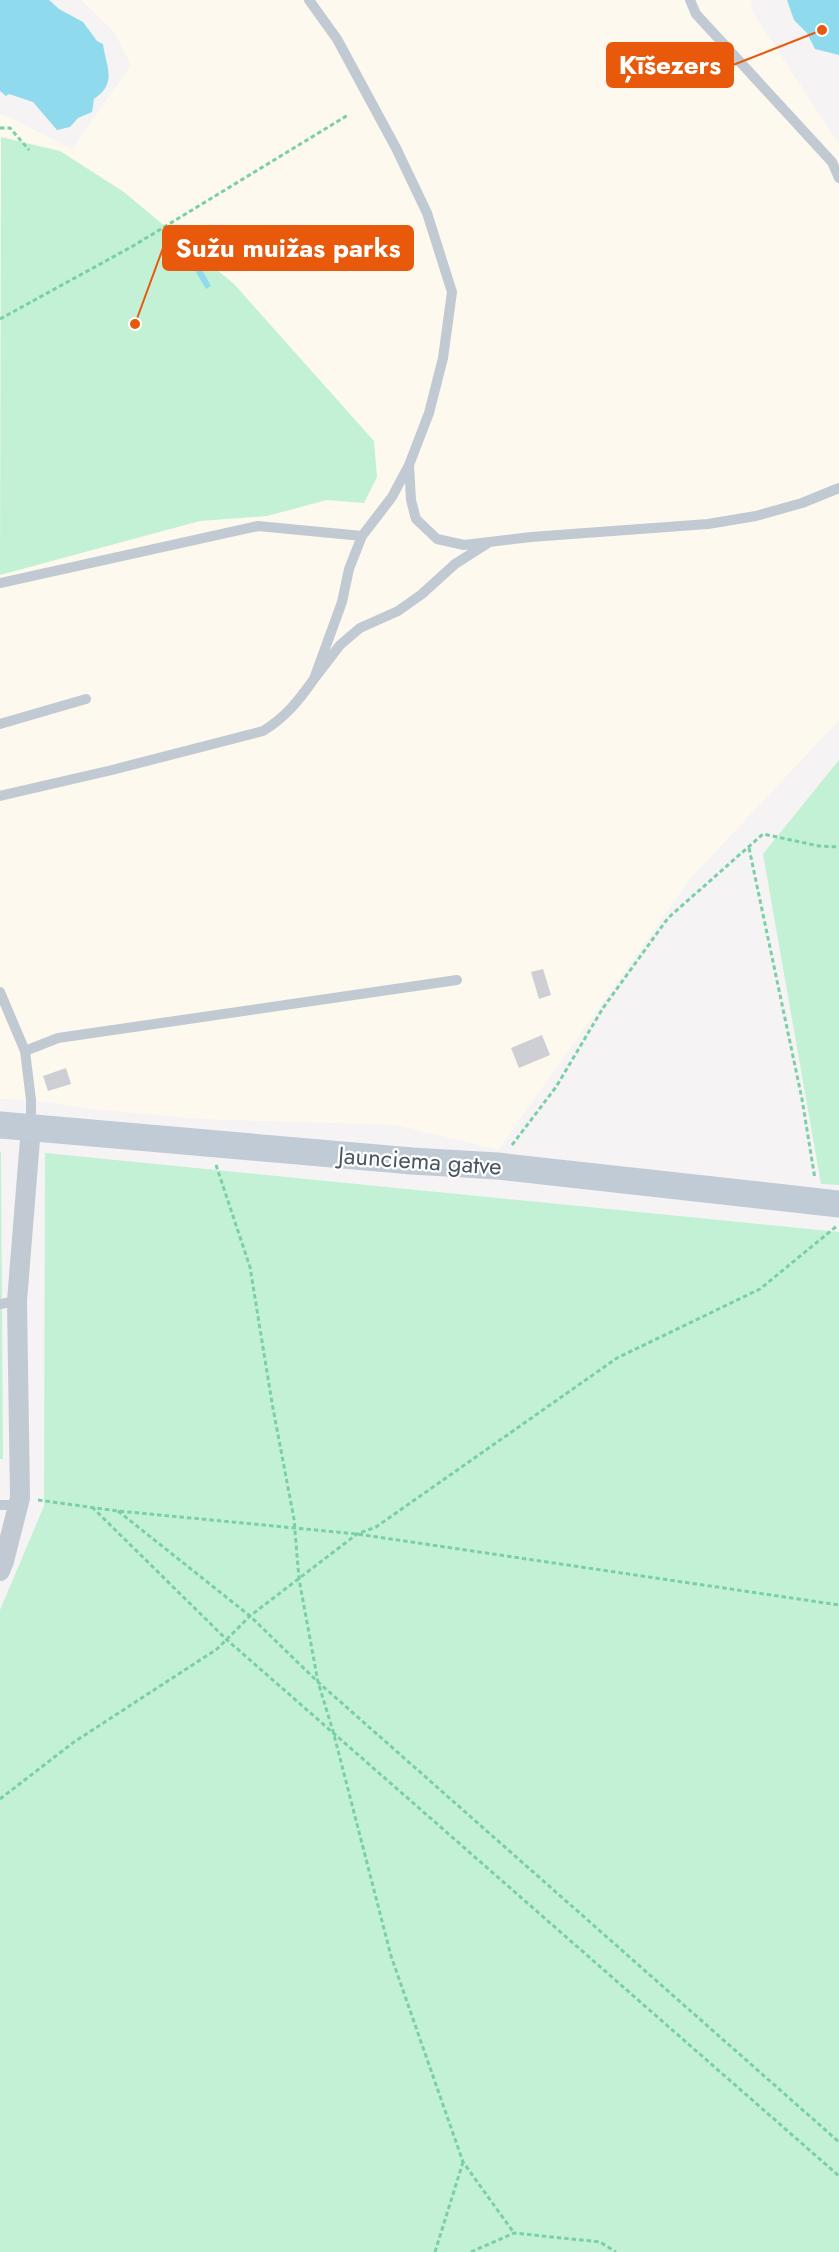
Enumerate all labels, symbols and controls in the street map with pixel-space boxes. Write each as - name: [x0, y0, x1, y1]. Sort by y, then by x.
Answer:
- callout: Ķīšezers: [607, 43, 733, 87]
- text: Ķīšezers: [619, 46, 721, 84]
- callout: Sužu muižas parks: [163, 226, 413, 270]
- text: Sužu muižas parks: [175, 229, 401, 267]
- street label: Jaunciema gatve: [334, 1137, 503, 1184]

